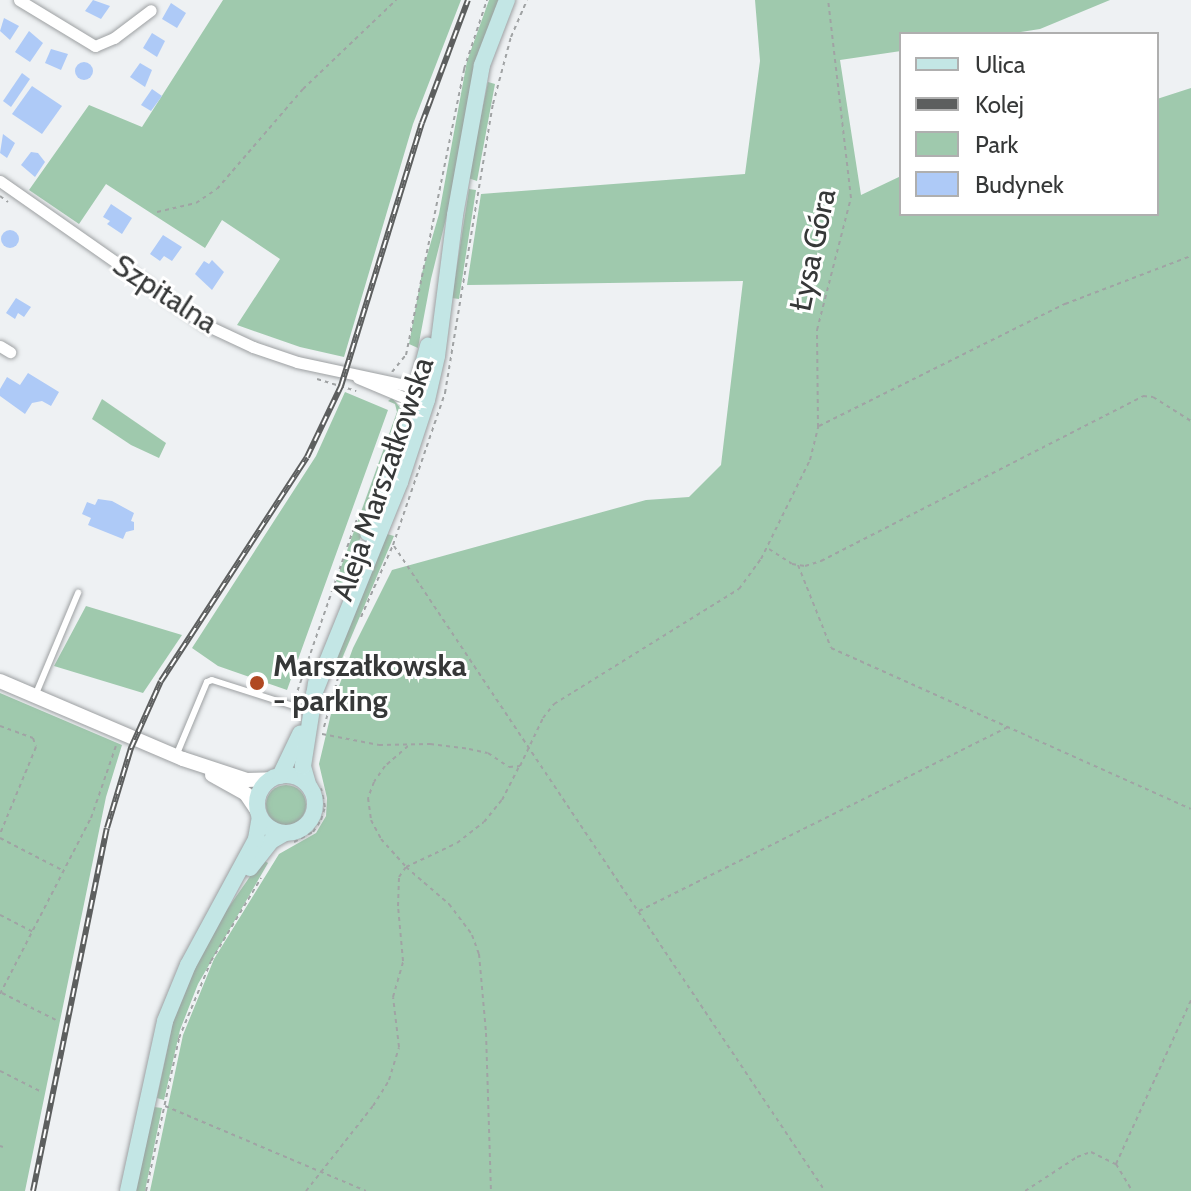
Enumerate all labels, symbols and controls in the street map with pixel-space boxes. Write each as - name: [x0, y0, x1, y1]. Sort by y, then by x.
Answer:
- legend: [899, 32, 1159, 216]
- text: Ulica: [975, 50, 1025, 79]
- text: Kolej: [975, 90, 1024, 119]
- text: Park: [975, 130, 1018, 159]
- text: Budynek: [975, 170, 1064, 199]
- street label: Łysa Góra: [783, 186, 843, 314]
- street label: Szpitalna: [106, 247, 224, 341]
- street label: Aleja Marszałkowska: [324, 353, 442, 605]
- place label: Marszałkowska - parking: [273, 648, 467, 718]
- marker: Marszałkowska - parking: [248, 674, 266, 692]

